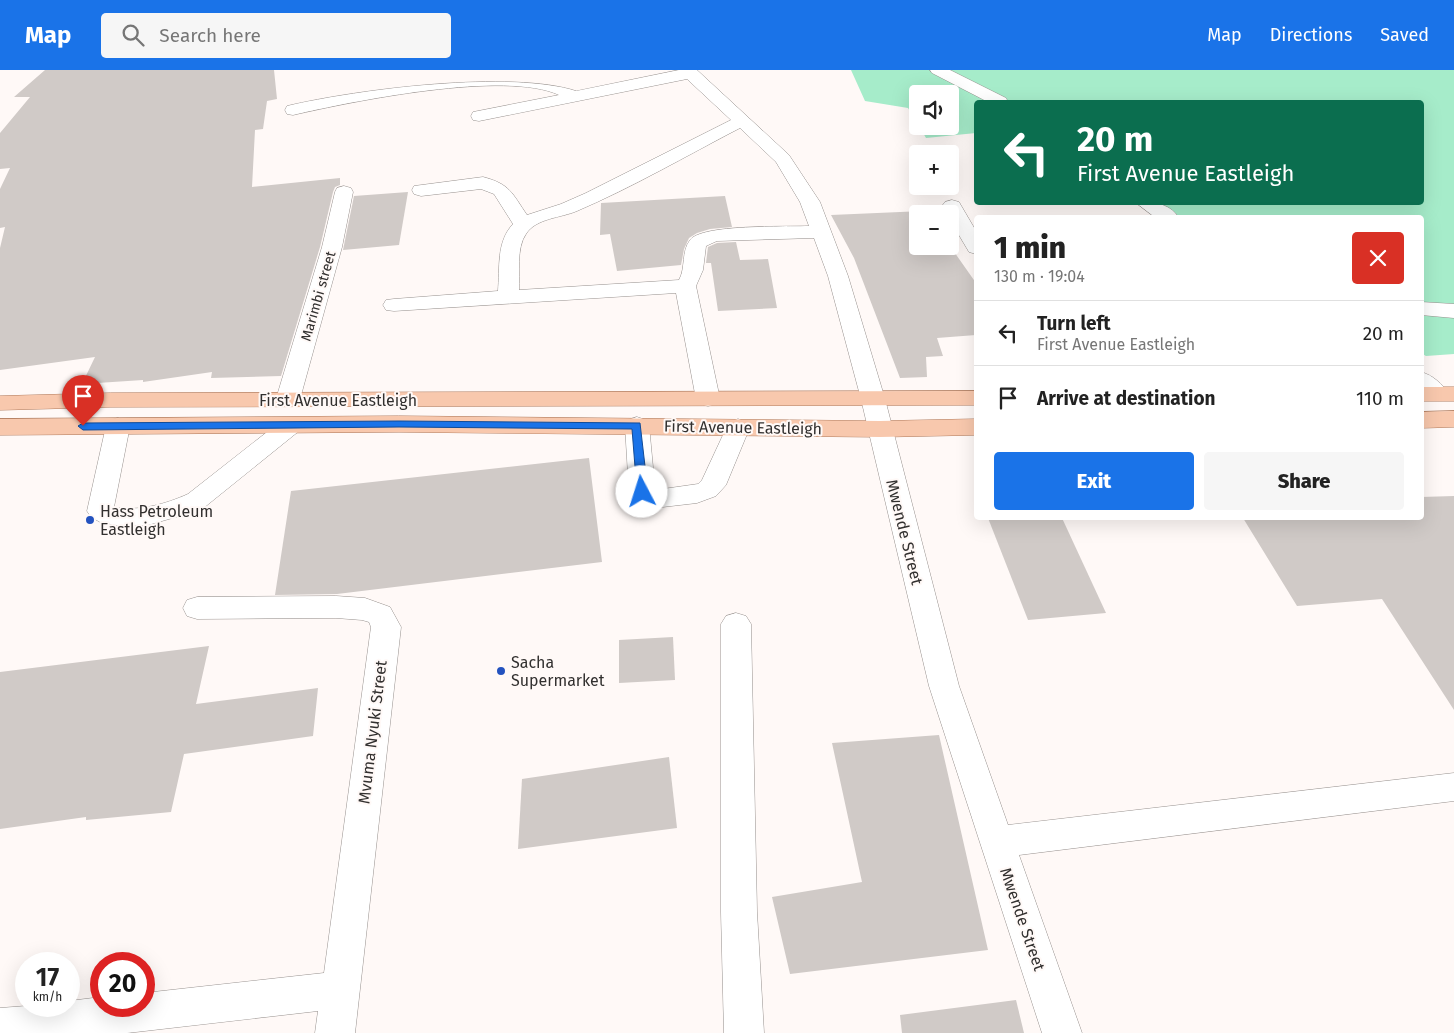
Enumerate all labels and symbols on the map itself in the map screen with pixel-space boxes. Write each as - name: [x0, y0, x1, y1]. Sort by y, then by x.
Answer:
- street label: Marimbi street: [298, 248, 340, 343]
- pin: [62, 375, 104, 426]
- street label: First Avenue Eastleigh: [259, 391, 417, 410]
- street label: First Avenue Eastleigh: [664, 417, 822, 438]
- position arrow: [615, 465, 667, 517]
- street label: Mwende Street: [882, 477, 927, 587]
- place label: Hass Petroleum Eastleigh: [100, 502, 213, 539]
- marker: Hass Petroleum Eastleigh: [84, 514, 96, 526]
- place label: Sacha Supermarket: [511, 653, 605, 690]
- street label: Mvuma Nyuki Street: [354, 659, 391, 805]
- marker: Sacha Supermarket: [495, 665, 507, 677]
- street label: Mwende Street: [996, 865, 1049, 974]
- speed limit sign: 20: [90, 952, 155, 1017]

